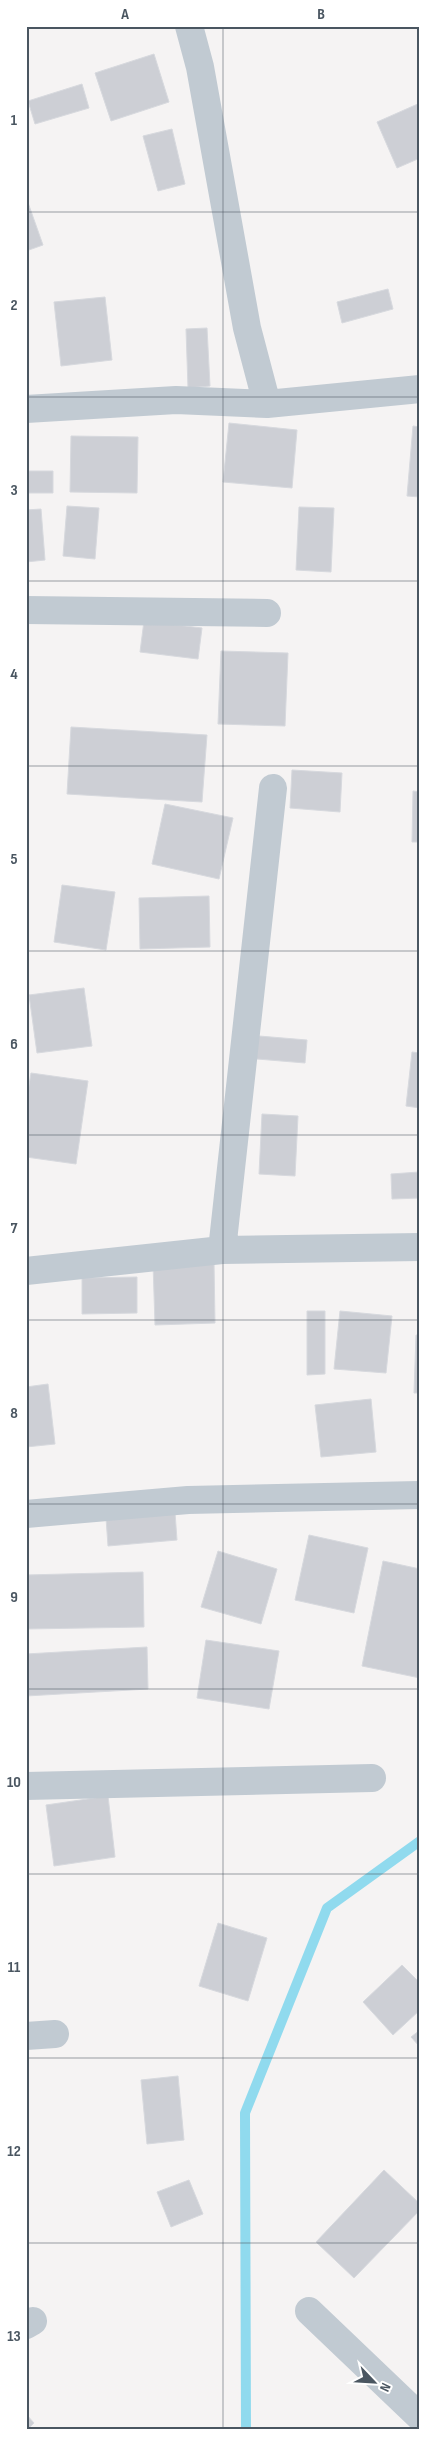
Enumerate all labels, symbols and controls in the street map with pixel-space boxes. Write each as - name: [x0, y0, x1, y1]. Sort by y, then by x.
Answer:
- text: A: [120, 5, 129, 24]
- text: B: [317, 5, 325, 24]
- text: 1: [11, 111, 18, 130]
- text: 2: [10, 296, 18, 315]
- text: 3: [10, 481, 18, 500]
- text: 4: [10, 665, 18, 684]
- text: 5: [10, 850, 18, 869]
- text: 6: [10, 1035, 18, 1054]
- text: 7: [11, 1219, 18, 1238]
- text: 8: [10, 1404, 18, 1423]
- text: 9: [10, 1588, 18, 1607]
- text: 10: [7, 1773, 21, 1792]
- text: 11: [8, 1958, 21, 1977]
- text: 12: [7, 2142, 21, 2161]
- text: 13: [7, 2327, 21, 2346]
- north arrow: [348, 2358, 398, 2408]
- text: N: [376, 2380, 395, 2394]

